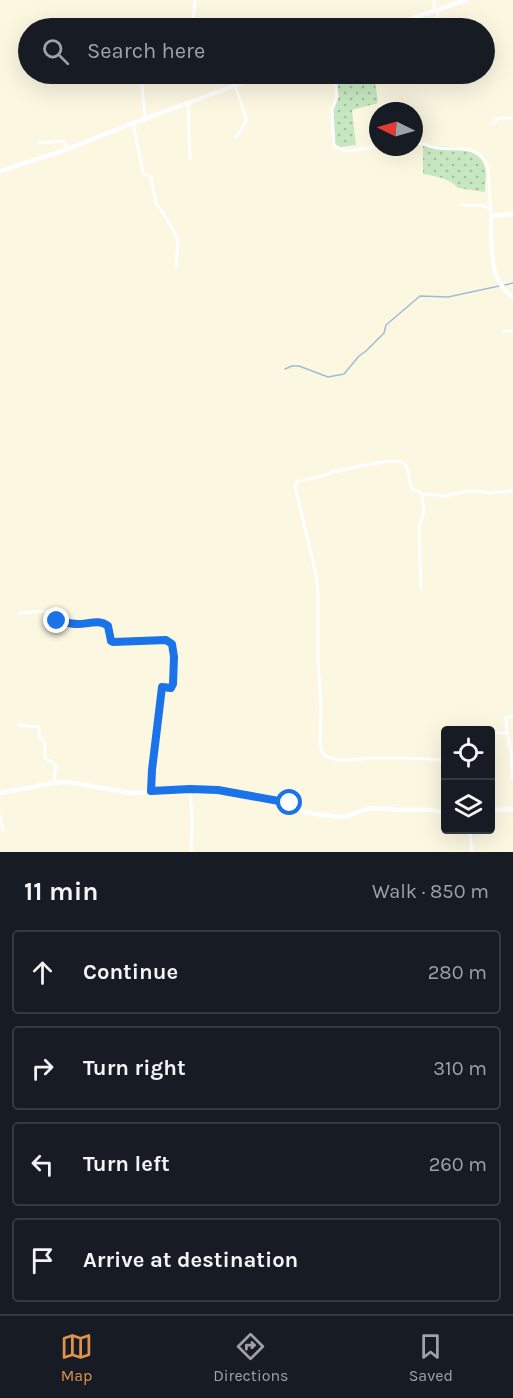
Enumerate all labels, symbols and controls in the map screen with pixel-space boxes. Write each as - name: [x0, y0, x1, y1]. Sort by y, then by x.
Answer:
- search box: [18, 18, 495, 84]
- icon: search: [39, 35, 72, 68]
- text: Search here: [87, 38, 205, 64]
- north arrow: [369, 102, 423, 156]
- route end: [43, 607, 69, 633]
- map controls: [441, 726, 495, 834]
- button: locate: [441, 726, 495, 780]
- button: layers: [441, 780, 495, 834]
- route start: [276, 789, 302, 815]
- text: 11 min: [24, 876, 99, 907]
- text: Walk · 850 m: [372, 880, 489, 903]
- icon: ahead: [26, 956, 59, 989]
- text: Continue: [83, 959, 178, 985]
- text: 280 m: [428, 961, 487, 984]
- icon: right: [26, 1052, 59, 1085]
- text: Turn right: [83, 1055, 186, 1081]
- text: 310 m: [433, 1057, 487, 1080]
- icon: left: [26, 1148, 59, 1181]
- text: Turn left: [83, 1151, 170, 1177]
- text: 260 m: [429, 1153, 487, 1176]
- icon: arrive: [26, 1244, 59, 1277]
- text: Arrive at destination: [83, 1247, 298, 1273]
- tab: Map: [60, 1330, 93, 1385]
- tab: Directions: [213, 1330, 288, 1385]
- tab: Saved: [409, 1330, 453, 1385]

